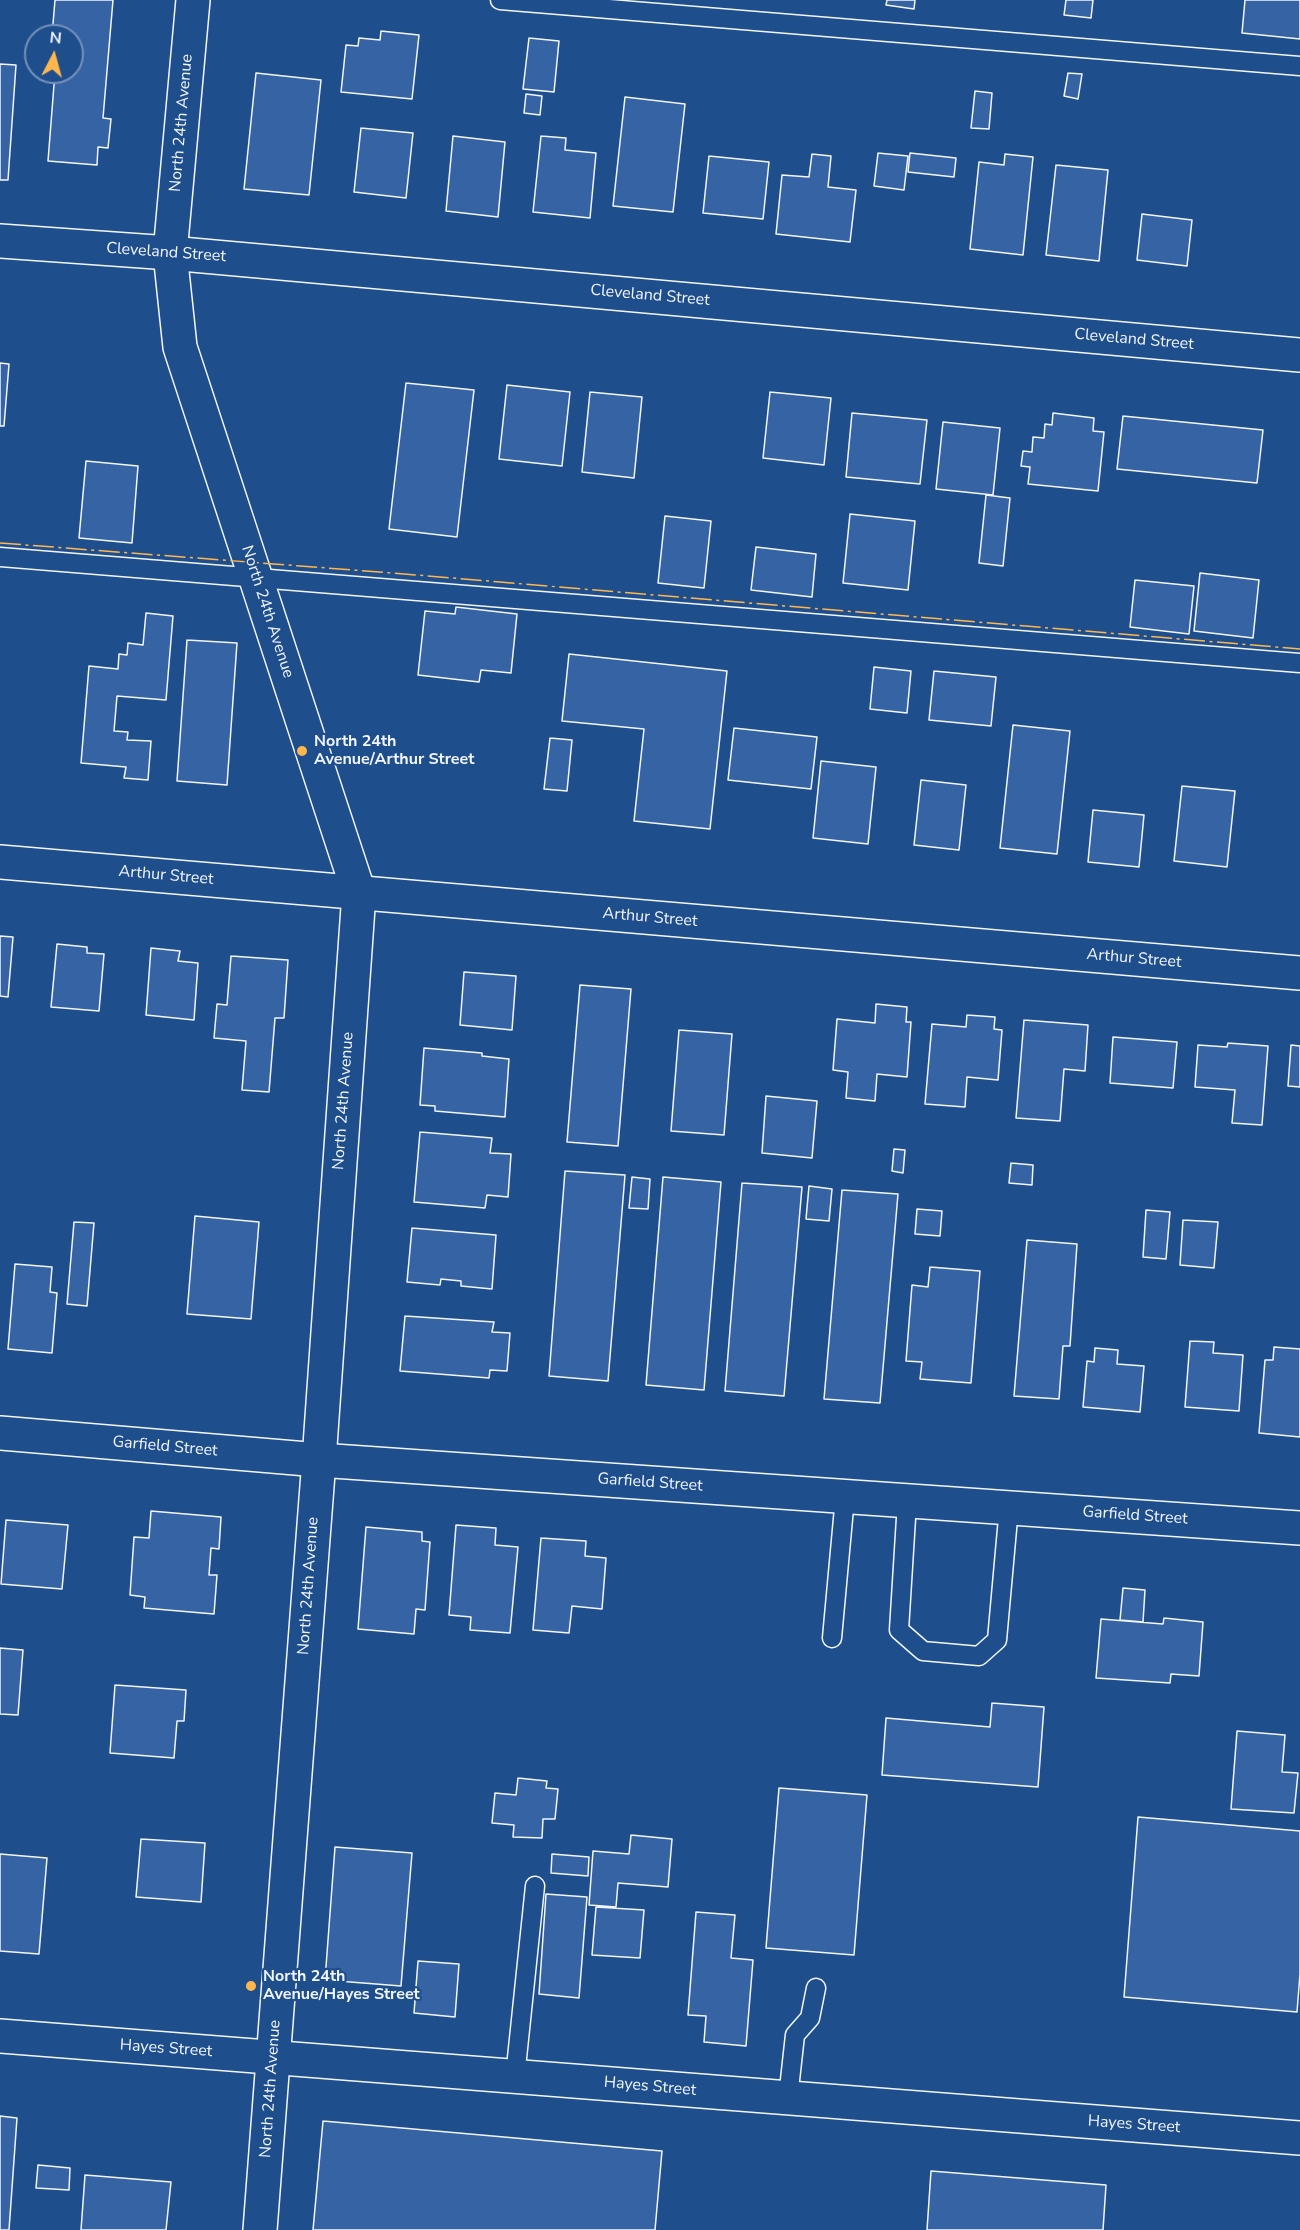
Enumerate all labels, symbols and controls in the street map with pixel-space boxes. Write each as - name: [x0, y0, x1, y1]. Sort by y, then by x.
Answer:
- north arrow: [24, 24, 84, 84]
- text: N: [49, 27, 63, 50]
- street label: North 24th Avenue: [166, 53, 198, 193]
- street label: Cleveland Street: [106, 239, 226, 267]
- street label: Cleveland Street: [589, 281, 711, 311]
- street label: Cleveland Street: [1073, 325, 1195, 355]
- street label: North 24th Avenue: [237, 543, 297, 681]
- place label: North 24th Avenue/Arthur Street: [314, 732, 474, 770]
- marker: North 24th Avenue/Arthur Street: [295, 744, 309, 758]
- street label: Arthur Street: [118, 862, 214, 890]
- street label: Arthur Street: [602, 904, 698, 932]
- street label: Arthur Street: [1086, 945, 1182, 973]
- street label: North 24th Avenue: [330, 1031, 358, 1171]
- street label: Garfield Street: [112, 1433, 218, 1461]
- street label: Garfield Street: [597, 1470, 703, 1496]
- street label: Garfield Street: [1082, 1503, 1188, 1529]
- street label: North 24th Avenue: [295, 1516, 323, 1656]
- place label: North 24th Avenue/Hayes Street: [263, 1967, 420, 2005]
- marker: North 24th Avenue/Hayes Street: [244, 1979, 258, 1993]
- street label: North 24th Avenue: [257, 2019, 285, 2159]
- street label: Hayes Street: [119, 2036, 213, 2062]
- street label: Hayes Street: [603, 2073, 697, 2101]
- street label: Hayes Street: [1087, 2112, 1181, 2138]

